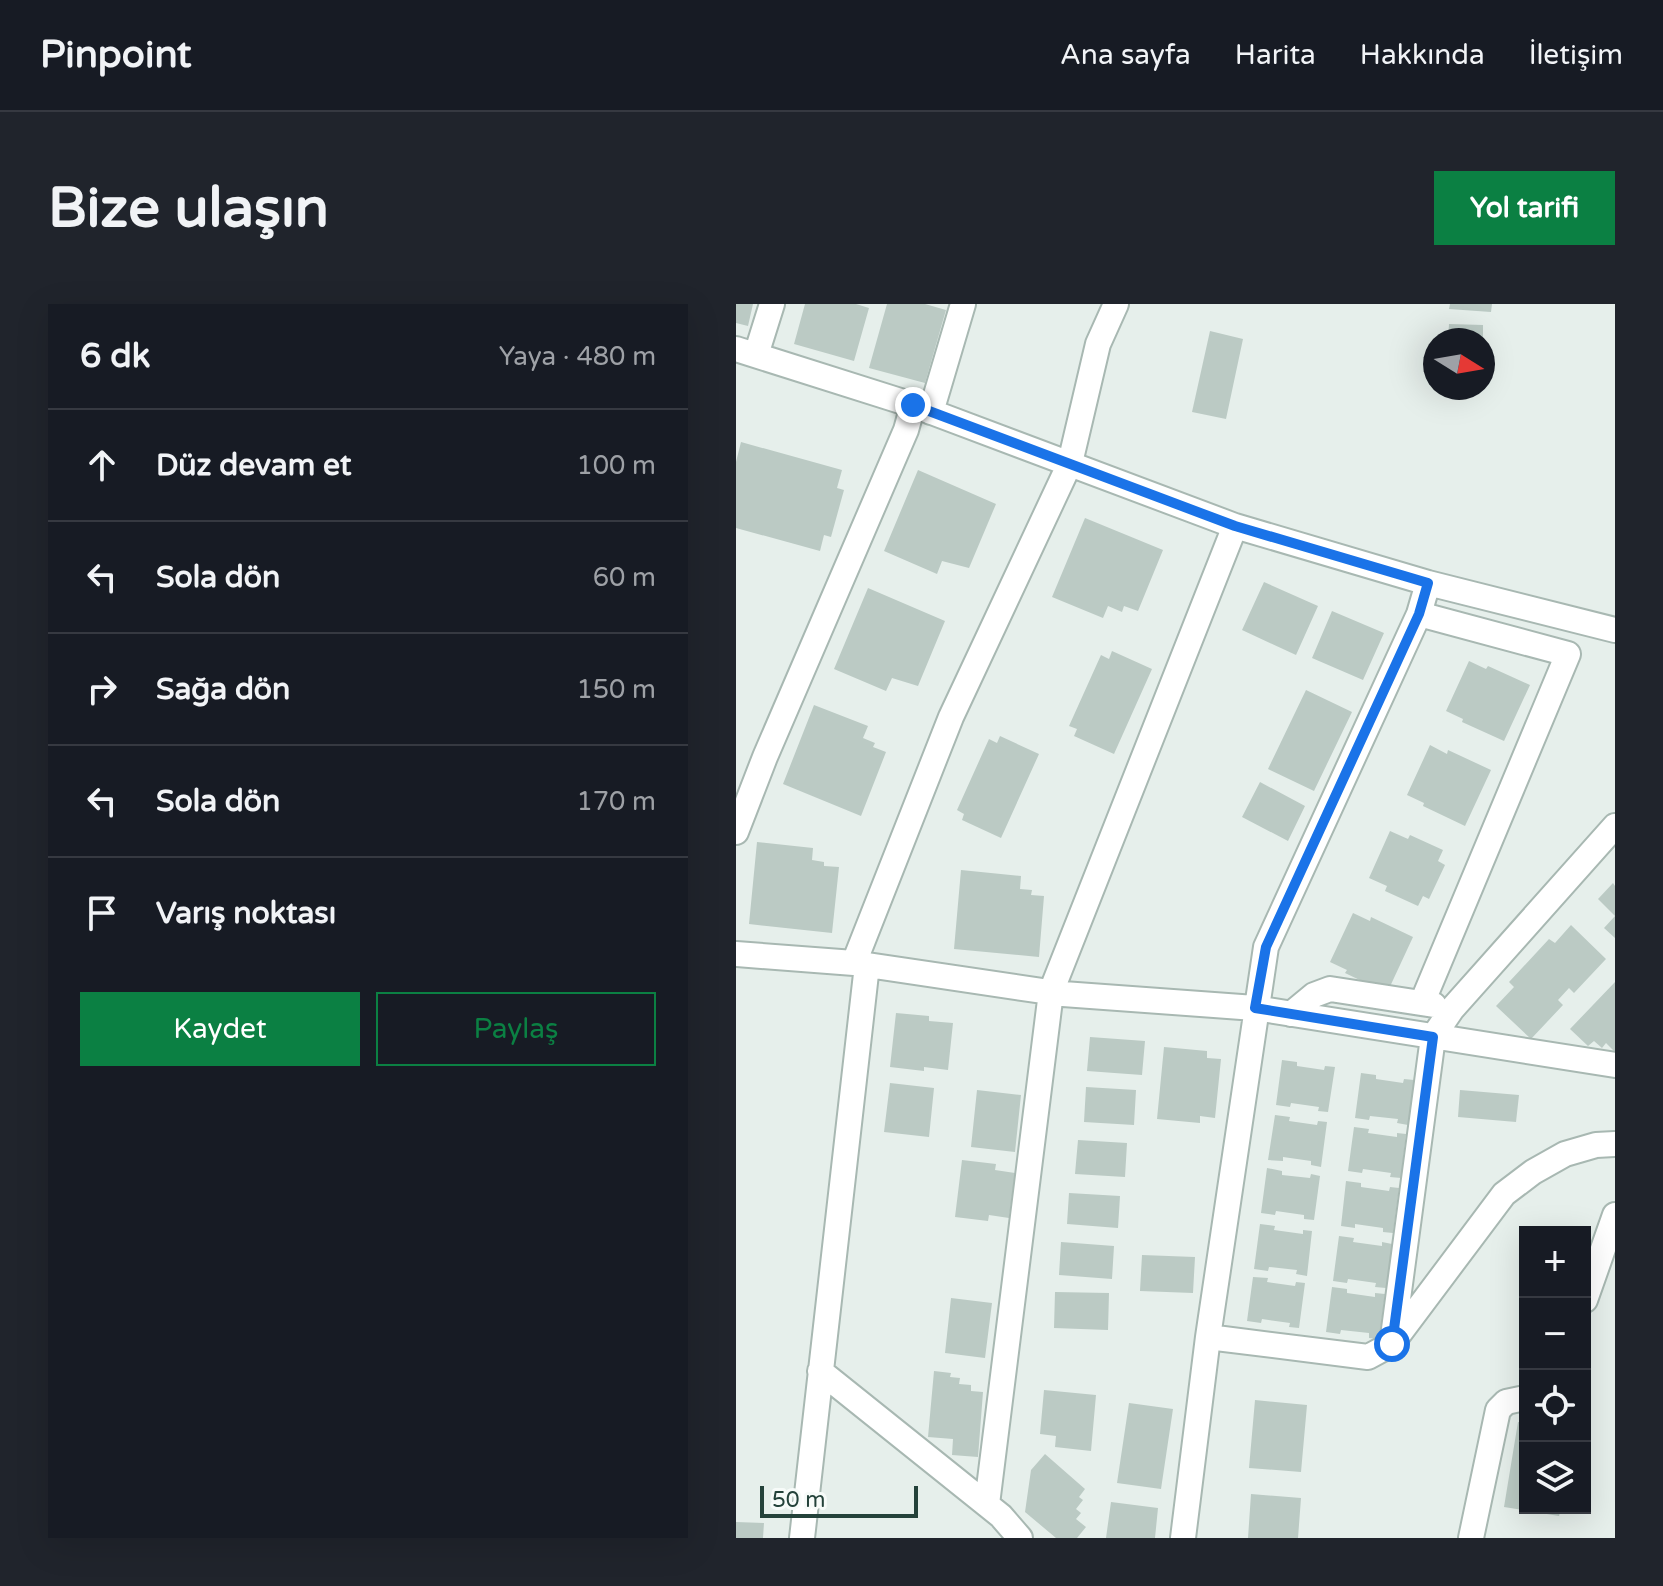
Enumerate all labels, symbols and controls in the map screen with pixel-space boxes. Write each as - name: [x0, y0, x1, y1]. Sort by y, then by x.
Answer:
- text: Pinpoint: [40, 32, 192, 78]
- text: Ana sayfa: [1060, 38, 1191, 72]
- text: Harita: [1235, 38, 1316, 72]
- text: Hakkında: [1360, 38, 1485, 72]
- text: İletişim: [1529, 38, 1623, 72]
- button: Yol tarifi: [1434, 171, 1615, 245]
- text: Bize ulaşın: [48, 175, 329, 242]
- north arrow: [1423, 328, 1495, 400]
- text: 6 dk: [80, 336, 150, 377]
- text: Yaya · 480 m: [499, 341, 656, 372]
- route end: [895, 387, 931, 423]
- icon: ahead: [80, 443, 124, 487]
- text: Düz devam et: [156, 447, 351, 484]
- text: 100 m: [576, 450, 656, 481]
- icon: left: [80, 555, 124, 599]
- text: Sola dön: [156, 559, 280, 596]
- text: 60 m: [593, 562, 656, 593]
- icon: right: [80, 667, 124, 711]
- text: Sağa dön: [156, 671, 290, 708]
- text: 150 m: [576, 674, 656, 705]
- icon: left: [80, 779, 124, 823]
- text: Sola dön: [156, 783, 280, 820]
- text: 170 m: [576, 786, 656, 817]
- icon: arrive: [80, 891, 124, 935]
- text: Varış noktası: [156, 895, 336, 932]
- button: Kaydet: [80, 992, 360, 1066]
- button: Paylaş: [376, 992, 656, 1066]
- map controls: [1519, 1226, 1591, 1514]
- button: +: [1519, 1226, 1591, 1298]
- button: −: [1519, 1298, 1591, 1370]
- route start: [1374, 1326, 1410, 1362]
- button: locate: [1519, 1370, 1591, 1442]
- button: layers: [1519, 1442, 1591, 1514]
- scale bar: [760, 1482, 918, 1518]
- text: 50 m: [772, 1487, 826, 1513]

